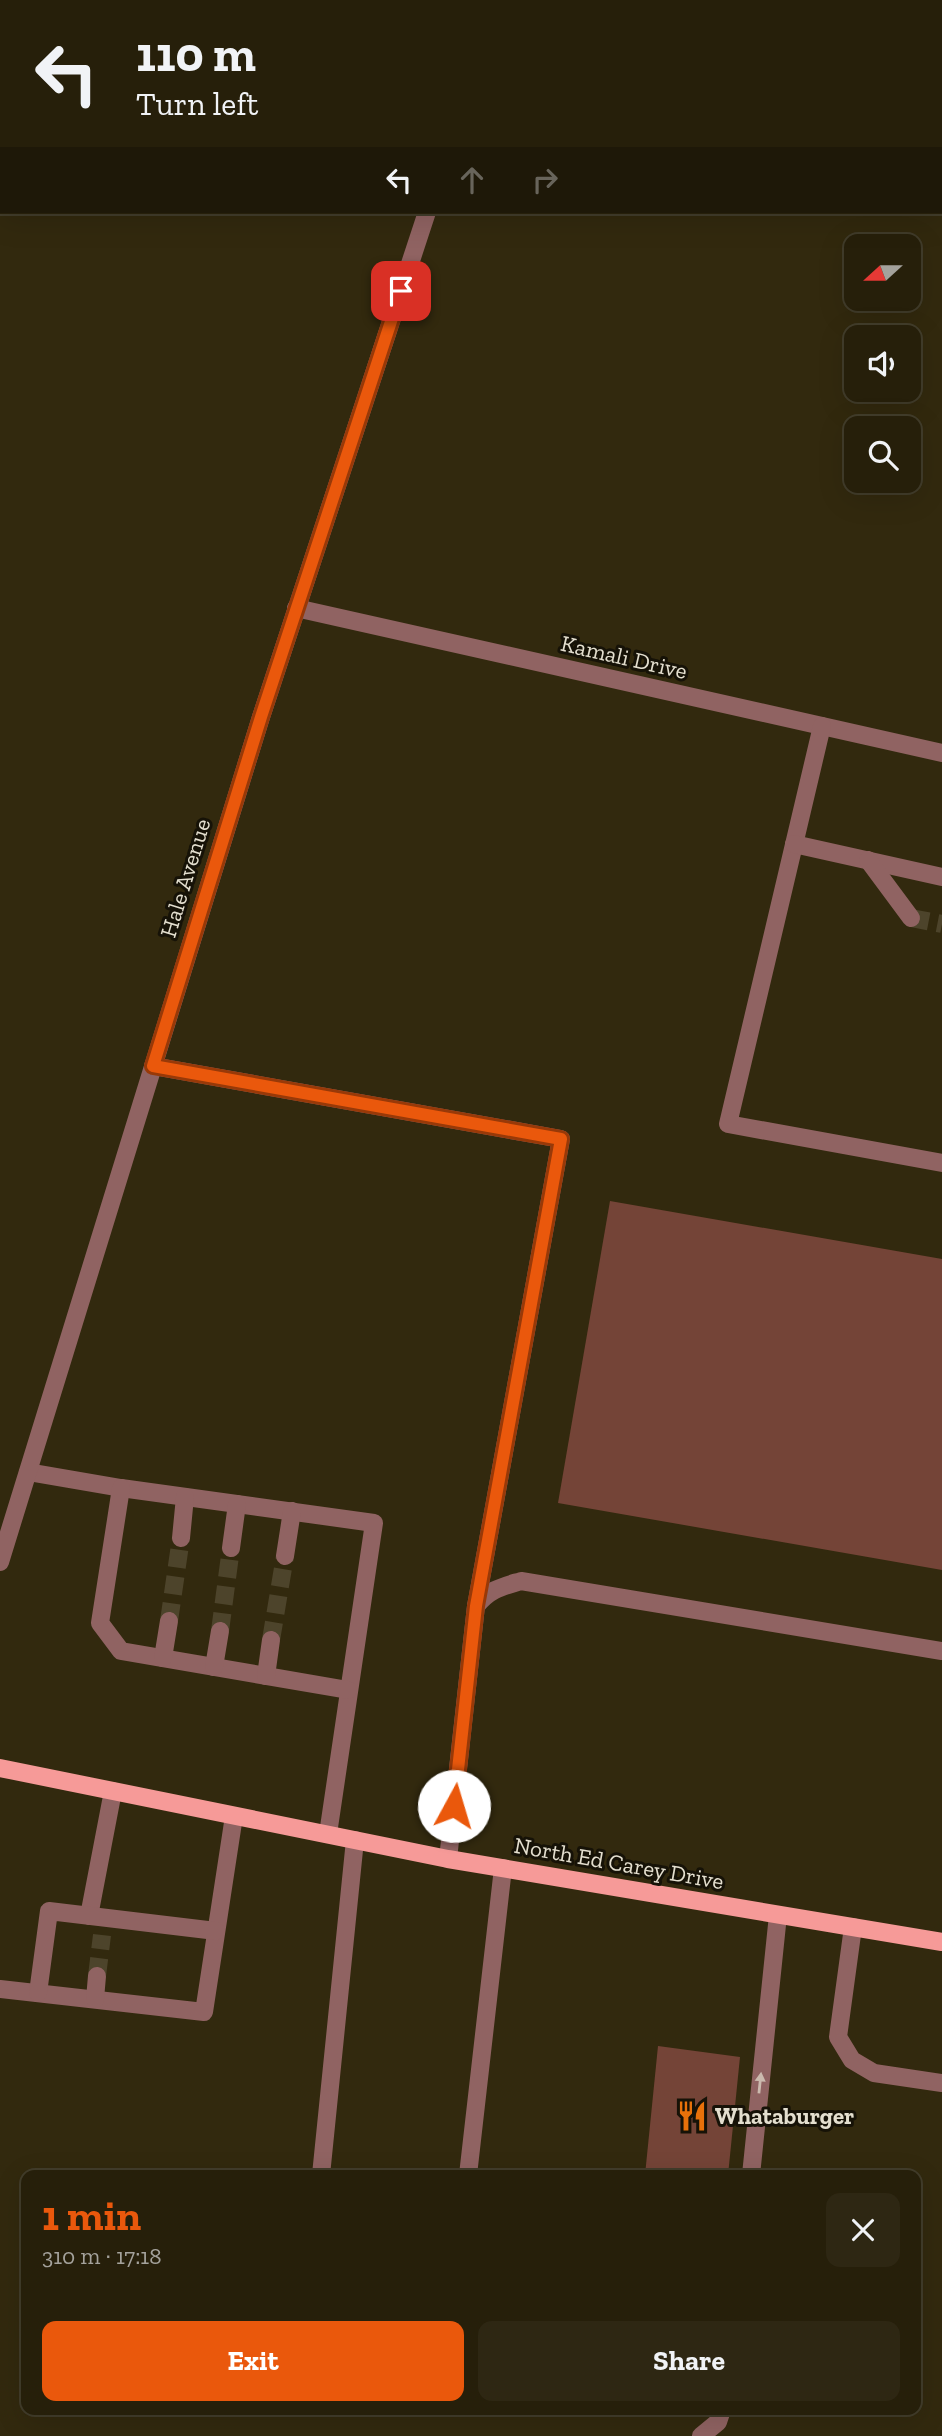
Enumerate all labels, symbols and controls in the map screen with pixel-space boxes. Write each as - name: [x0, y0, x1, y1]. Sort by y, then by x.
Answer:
- text: 110 m: [136, 25, 256, 84]
- icon: left: [21, 28, 112, 119]
- text: Turn left: [136, 85, 258, 123]
- icon: left: [380, 161, 418, 199]
- icon: ahead: [453, 161, 491, 199]
- icon: right: [526, 161, 564, 199]
- north arrow: [844, 234, 920, 312]
- map controls: [844, 234, 921, 493]
- pin: [371, 261, 431, 321]
- icon: arrive: [382, 272, 420, 310]
- button: sound: [844, 325, 921, 402]
- button: search: [844, 416, 921, 493]
- street label: Kamali Drive: [558, 629, 690, 685]
- street label: Hale Avenue: [154, 815, 216, 941]
- position arrow: [417, 1769, 491, 1843]
- street label: North Ed Carey Drive: [512, 1831, 726, 1895]
- one-way arrow: [755, 2072, 766, 2094]
- restaurant icon: Whataburger: [675, 2099, 709, 2133]
- place label: Whataburger: [715, 2102, 854, 2130]
- text: 1 min: [42, 2190, 141, 2241]
- button: close: [826, 2193, 900, 2267]
- text: 310 m · 17:18: [42, 2242, 162, 2270]
- button: Exit: [42, 2321, 464, 2401]
- button: Share: [478, 2321, 900, 2401]

